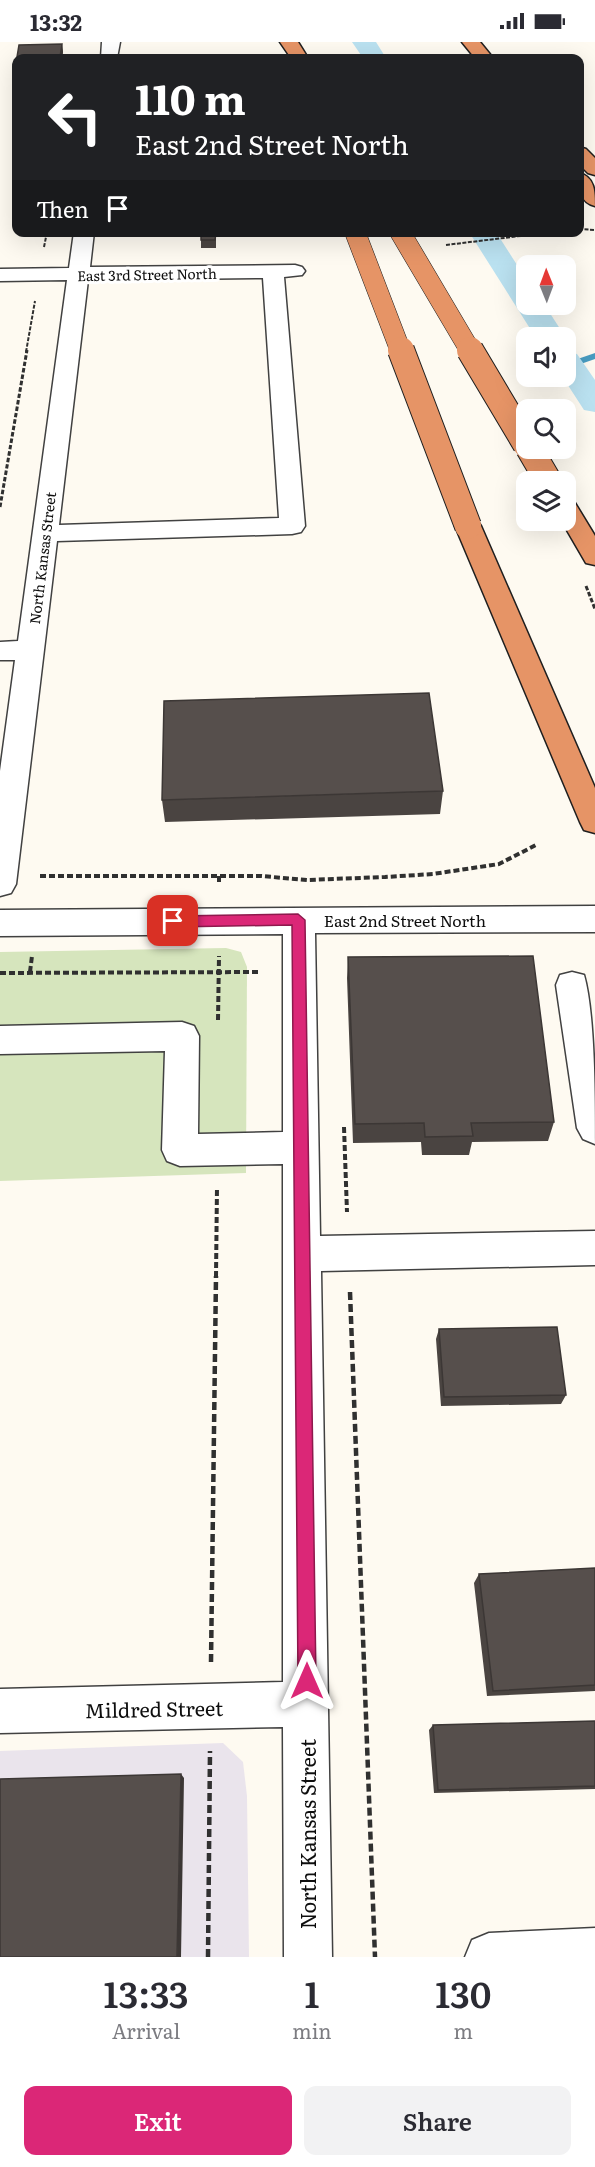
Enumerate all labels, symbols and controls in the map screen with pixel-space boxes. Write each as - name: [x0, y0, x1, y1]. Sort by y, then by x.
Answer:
- text: 13:32: [30, 5, 82, 38]
- text: 110 m: [135, 66, 246, 128]
- icon: left: [36, 78, 114, 156]
- text: East 2nd Street North: [135, 123, 409, 163]
- text: Then: [36, 192, 89, 225]
- icon: arrive: [101, 192, 134, 225]
- north arrow: [516, 255, 576, 315]
- map controls: [516, 255, 576, 531]
- street label: East 3rd Street North: [77, 263, 217, 285]
- button: sound: [516, 327, 576, 387]
- button: search: [516, 399, 576, 459]
- button: layers: [516, 471, 576, 531]
- street label: North Kansas Street: [24, 490, 60, 625]
- pin: [147, 895, 198, 946]
- icon: arrive: [156, 904, 189, 937]
- street label: East 2nd Street North: [324, 908, 487, 932]
- position arrow: [275, 1649, 339, 1713]
- street label: Mildred Street: [85, 1692, 223, 1724]
- street label: North Kansas Street: [292, 1739, 322, 1929]
- text: 13:33: [104, 1966, 189, 2019]
- text: 1: [305, 1966, 319, 2019]
- text: 130: [435, 1966, 491, 2019]
- text: Arrival: [112, 2015, 180, 2045]
- text: min: [292, 2015, 332, 2045]
- text: m: [454, 2015, 473, 2045]
- button: Exit: [24, 2086, 292, 2155]
- button: Share: [304, 2086, 571, 2155]

